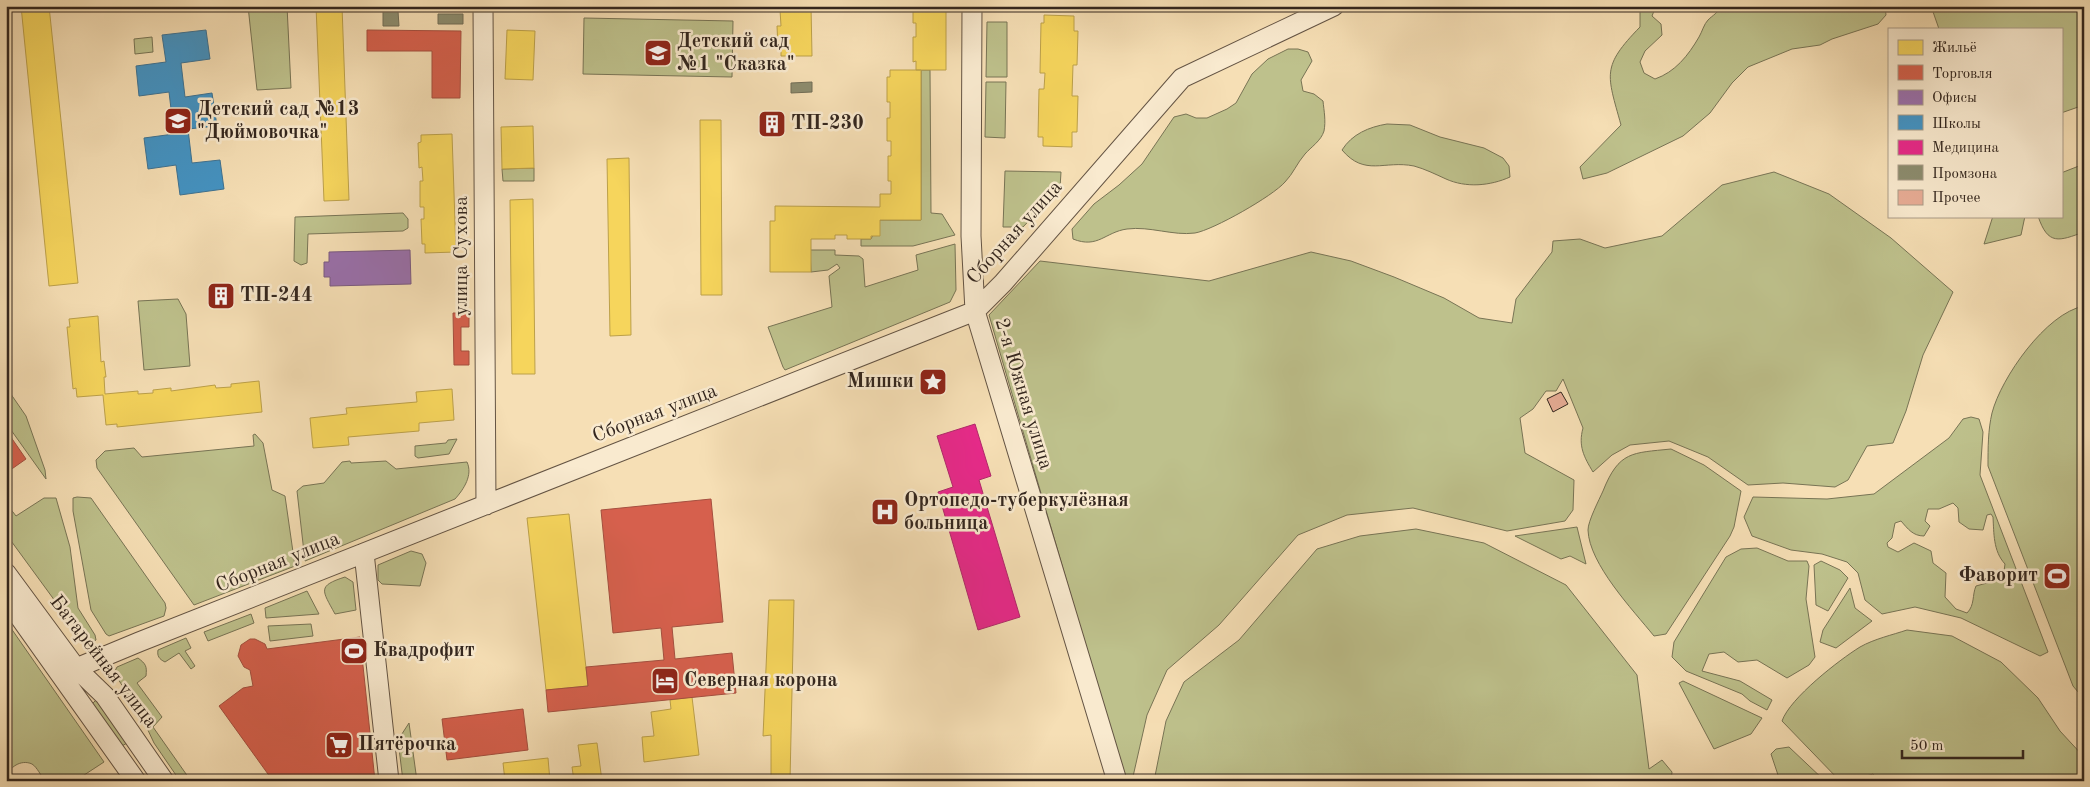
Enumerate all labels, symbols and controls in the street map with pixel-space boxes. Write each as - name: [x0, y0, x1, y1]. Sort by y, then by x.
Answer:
- legend: [1888, 28, 2062, 218]
- place label: Детский сад №1 "Сказка": [677, 32, 795, 75]
- school or university icon: Детский сад №1 "Сказка": [643, 38, 673, 68]
- text: Жильё: [1932, 41, 1977, 56]
- text: Торговля: [1932, 67, 1993, 82]
- text: Офисы: [1932, 91, 1977, 106]
- place label: Детский сад №13 "Дюймовочка": [197, 100, 359, 143]
- school or university icon: Детский сад №13 "Дюймовочка": [163, 106, 193, 136]
- building icon: ТП-230: [757, 109, 787, 139]
- place label: ТП-230: [791, 114, 864, 134]
- text: Школы: [1932, 117, 1981, 132]
- text: Медицина: [1932, 141, 1999, 156]
- text: Промзона: [1932, 167, 1998, 182]
- street label: Сборная улица: [964, 177, 1067, 289]
- text: Прочее: [1932, 191, 1980, 206]
- street label: улица Сухова: [452, 196, 472, 316]
- building icon: ТП-244: [206, 281, 236, 311]
- place label: ТП-244: [240, 286, 313, 306]
- street label: 2-я Южная улица: [990, 316, 1056, 472]
- place icon: Мишки: [918, 367, 948, 397]
- place label: Мишки: [847, 372, 914, 392]
- street label: Сборная улица: [590, 381, 720, 447]
- place label: Ортопедо-туберкулёзная больница: [904, 491, 1129, 534]
- hospital icon: Ортопедо-туберкулёзная больница: [870, 497, 900, 527]
- street label: Сборная улица: [213, 529, 343, 597]
- sports icon: Фаворит: [2042, 561, 2072, 591]
- place label: Фаворит: [1959, 566, 2038, 586]
- street label: Батарейная улица: [45, 592, 161, 732]
- sports icon: Квадрофит: [339, 636, 369, 666]
- place label: Квадрофит: [373, 641, 475, 661]
- hotel icon: Северная корона: [650, 666, 680, 696]
- place label: Северная корона: [684, 671, 838, 691]
- scale bar: [1902, 727, 2024, 759]
- supermarket icon: Пятёрочка: [324, 730, 354, 760]
- place label: Пятёрочка: [358, 735, 456, 755]
- text: 50 m: [1910, 739, 1944, 754]

